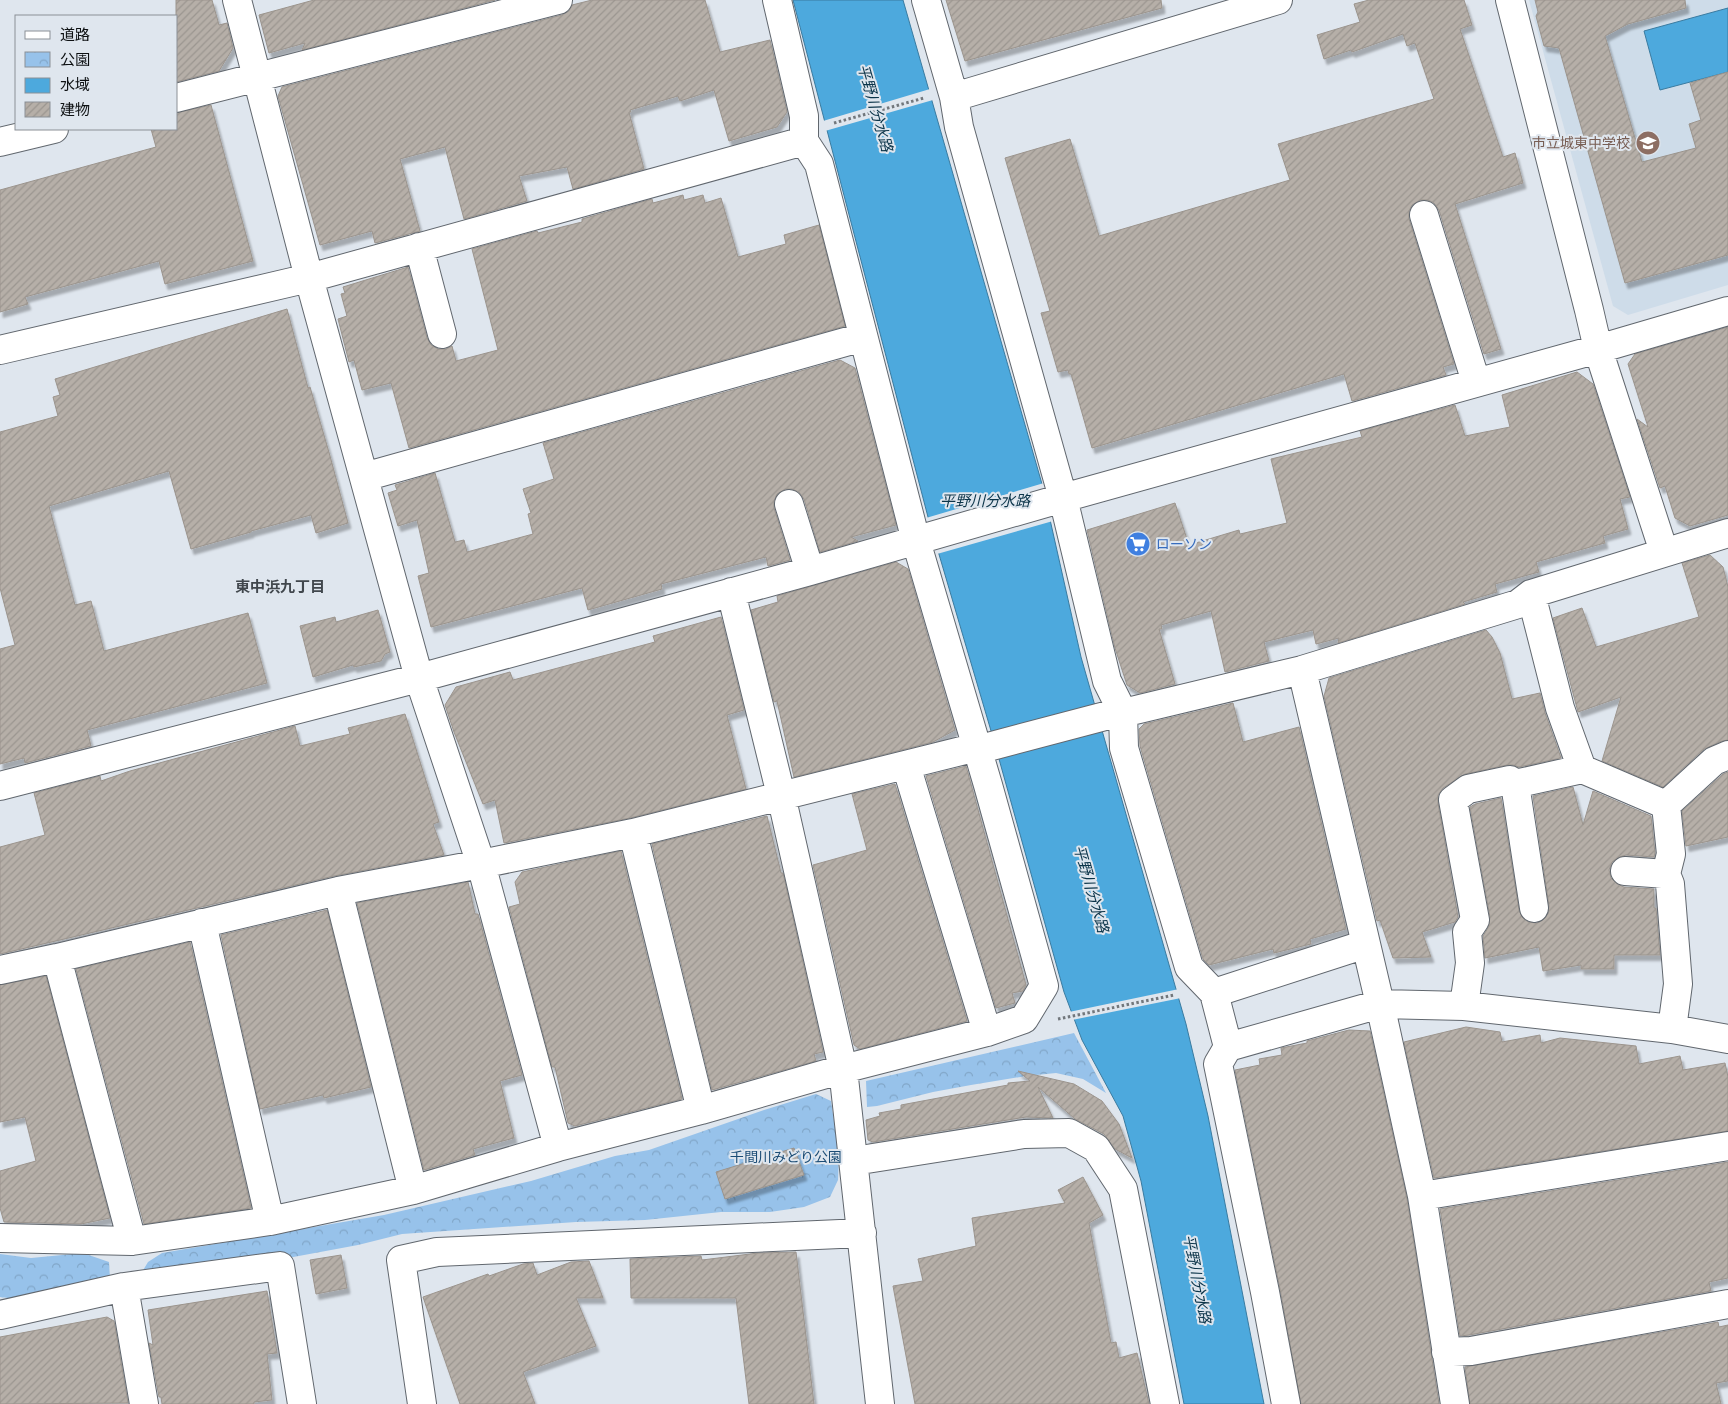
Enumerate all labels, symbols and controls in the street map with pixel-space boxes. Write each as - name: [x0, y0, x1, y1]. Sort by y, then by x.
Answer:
- legend: [15, 15, 178, 130]
- text: 道路: [60, 26, 90, 44]
- text: 公園: [60, 51, 90, 69]
- water label: 平野川分水路: [854, 62, 897, 156]
- text: 水域: [60, 76, 90, 94]
- text: 建物: [60, 101, 90, 119]
- school or university icon: 市立城東中学校: [1635, 130, 1661, 156]
- place label: 市立城東中学校: [1532, 135, 1630, 152]
- water label: 平野川分水路: [940, 492, 1032, 510]
- supermarket icon: ローソン: [1125, 531, 1151, 557]
- place label: ローソン: [1156, 536, 1212, 553]
- district label: 東中浜九丁目: [235, 578, 325, 596]
- water label: 平野川分水路: [1070, 843, 1113, 937]
- park label: 千間川みどり公園: [730, 1149, 842, 1166]
- water label: 平野川分水路: [1180, 1233, 1215, 1327]

